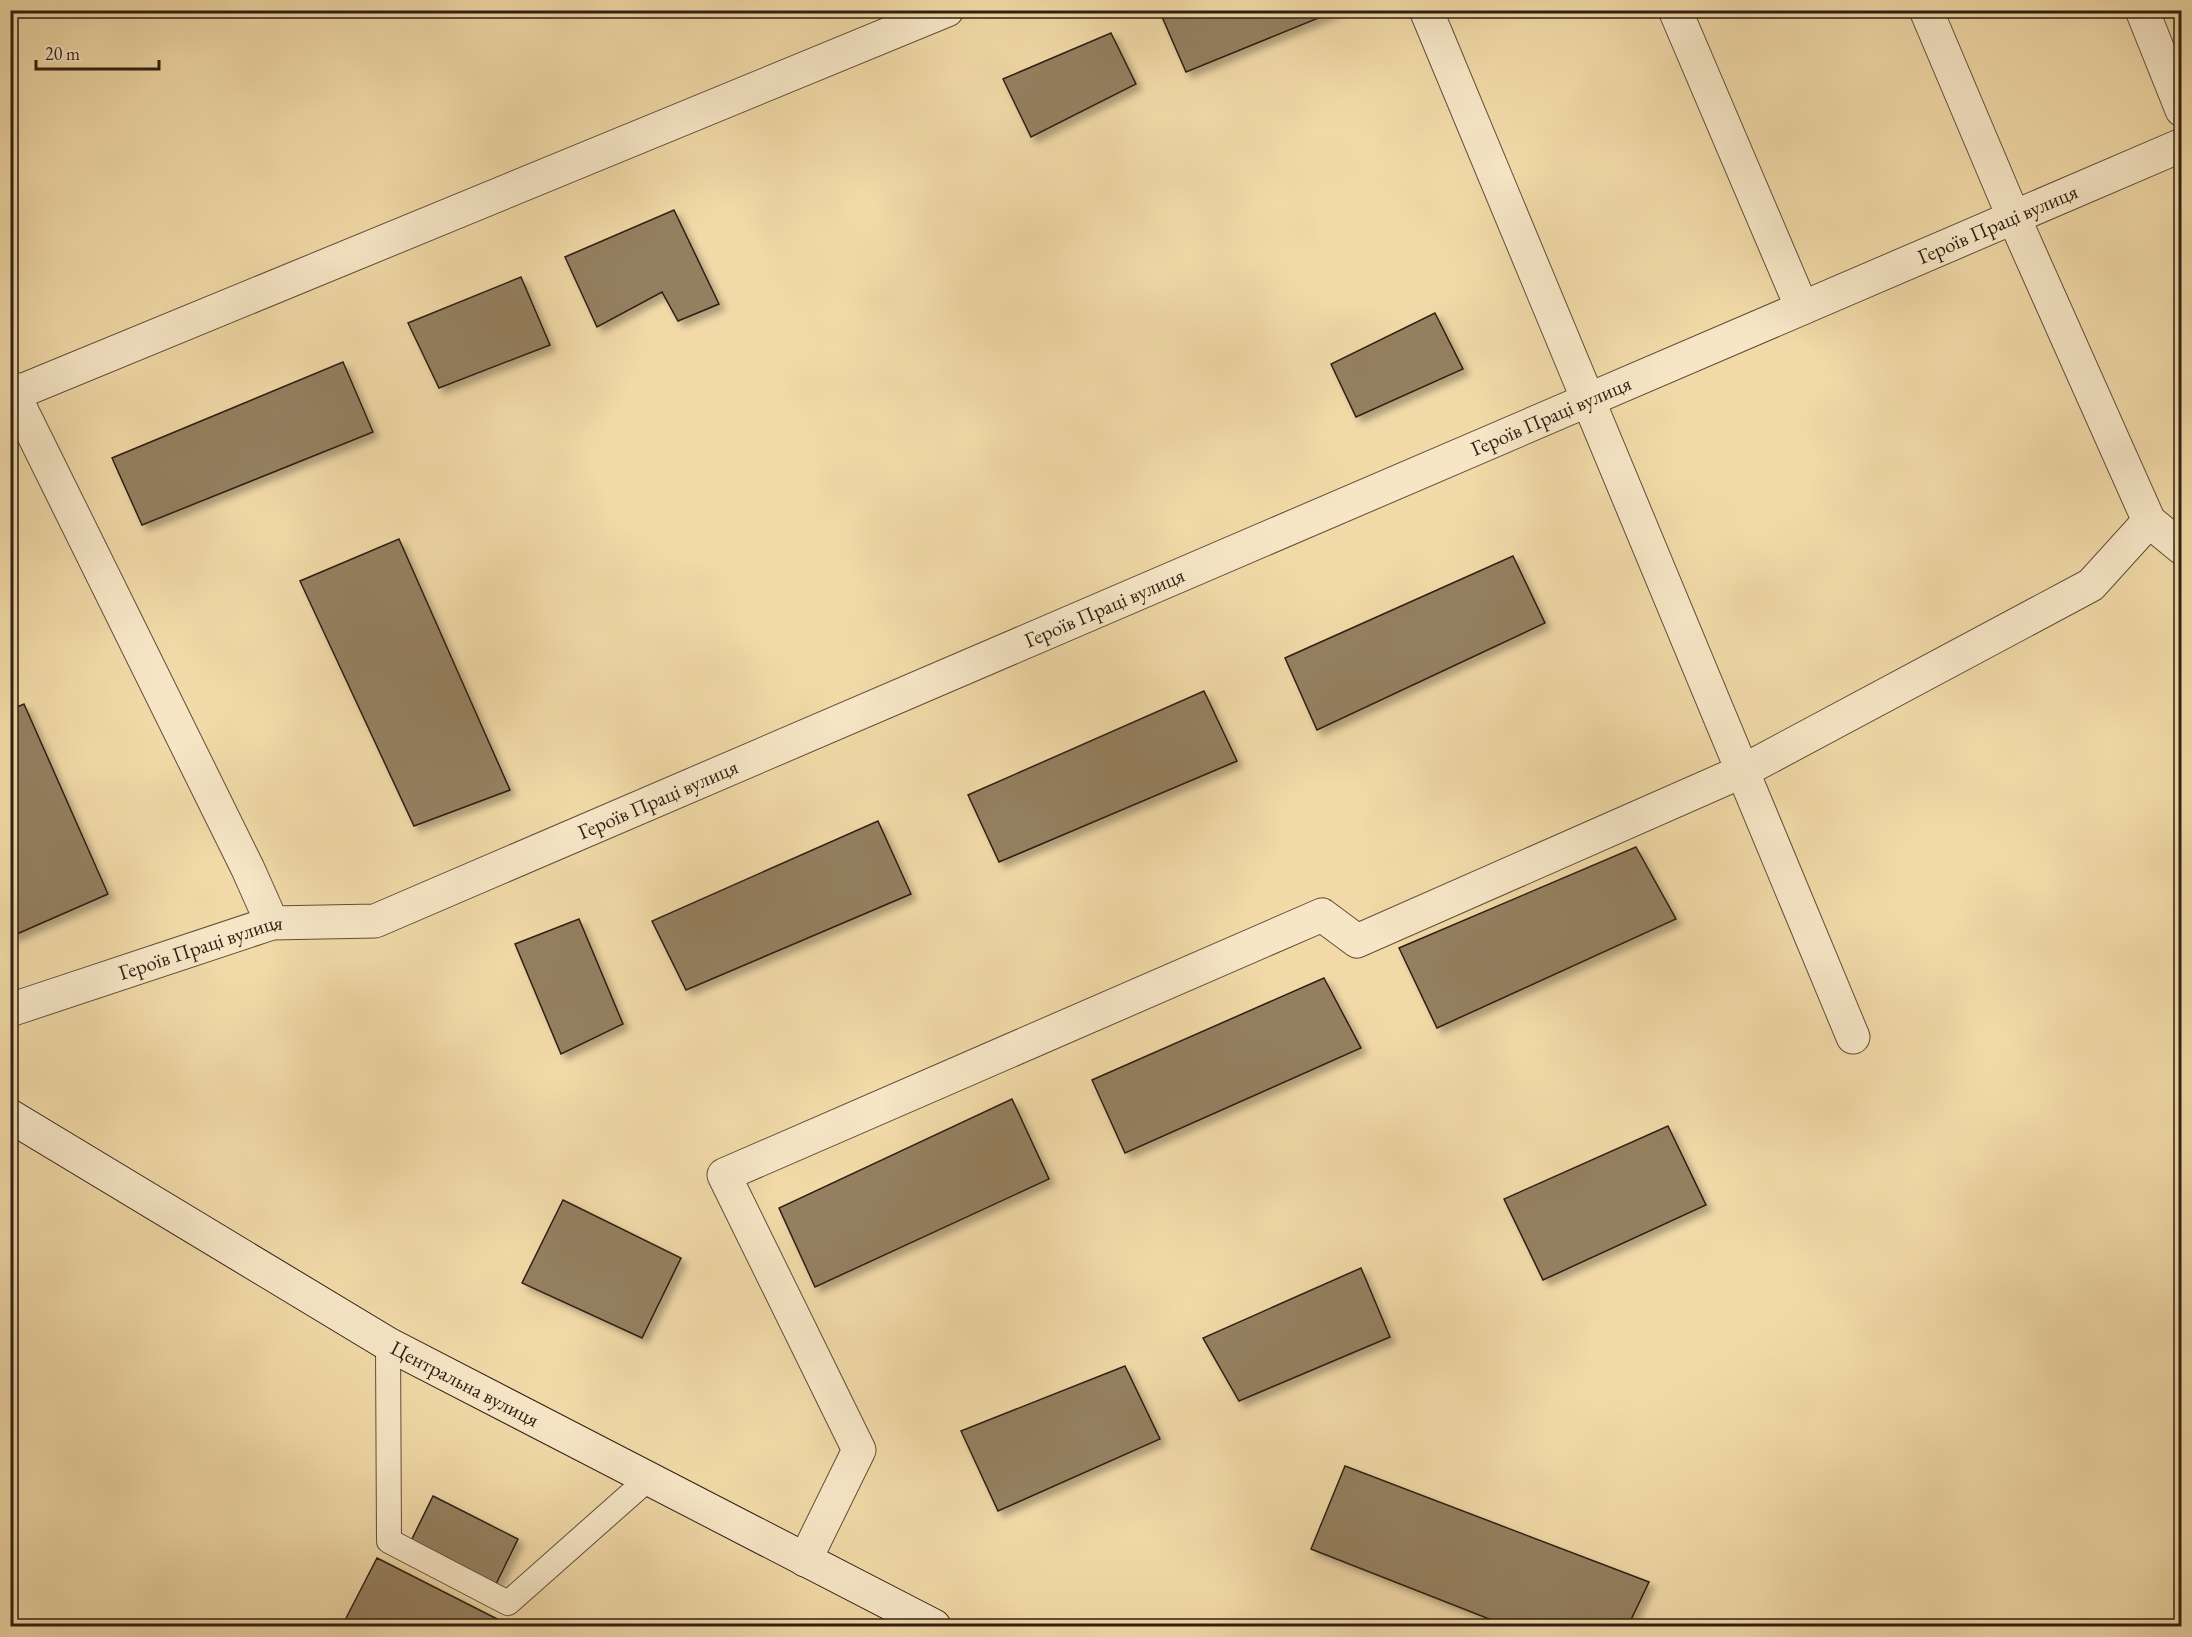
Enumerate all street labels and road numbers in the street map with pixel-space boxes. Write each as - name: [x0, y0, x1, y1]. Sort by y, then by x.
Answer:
- street label: Героїв Праці вулиця: [1913, 177, 2082, 270]
- street label: Героїв Праці вулиця: [1467, 369, 1635, 462]
- street label: Героїв Праці вулиця: [1020, 561, 1189, 654]
- street label: Героїв Праці вулиця: [573, 753, 742, 845]
- street label: Героїв Праці вулиця: [115, 909, 283, 986]
- street label: Центральна вулиця: [386, 1334, 544, 1433]

